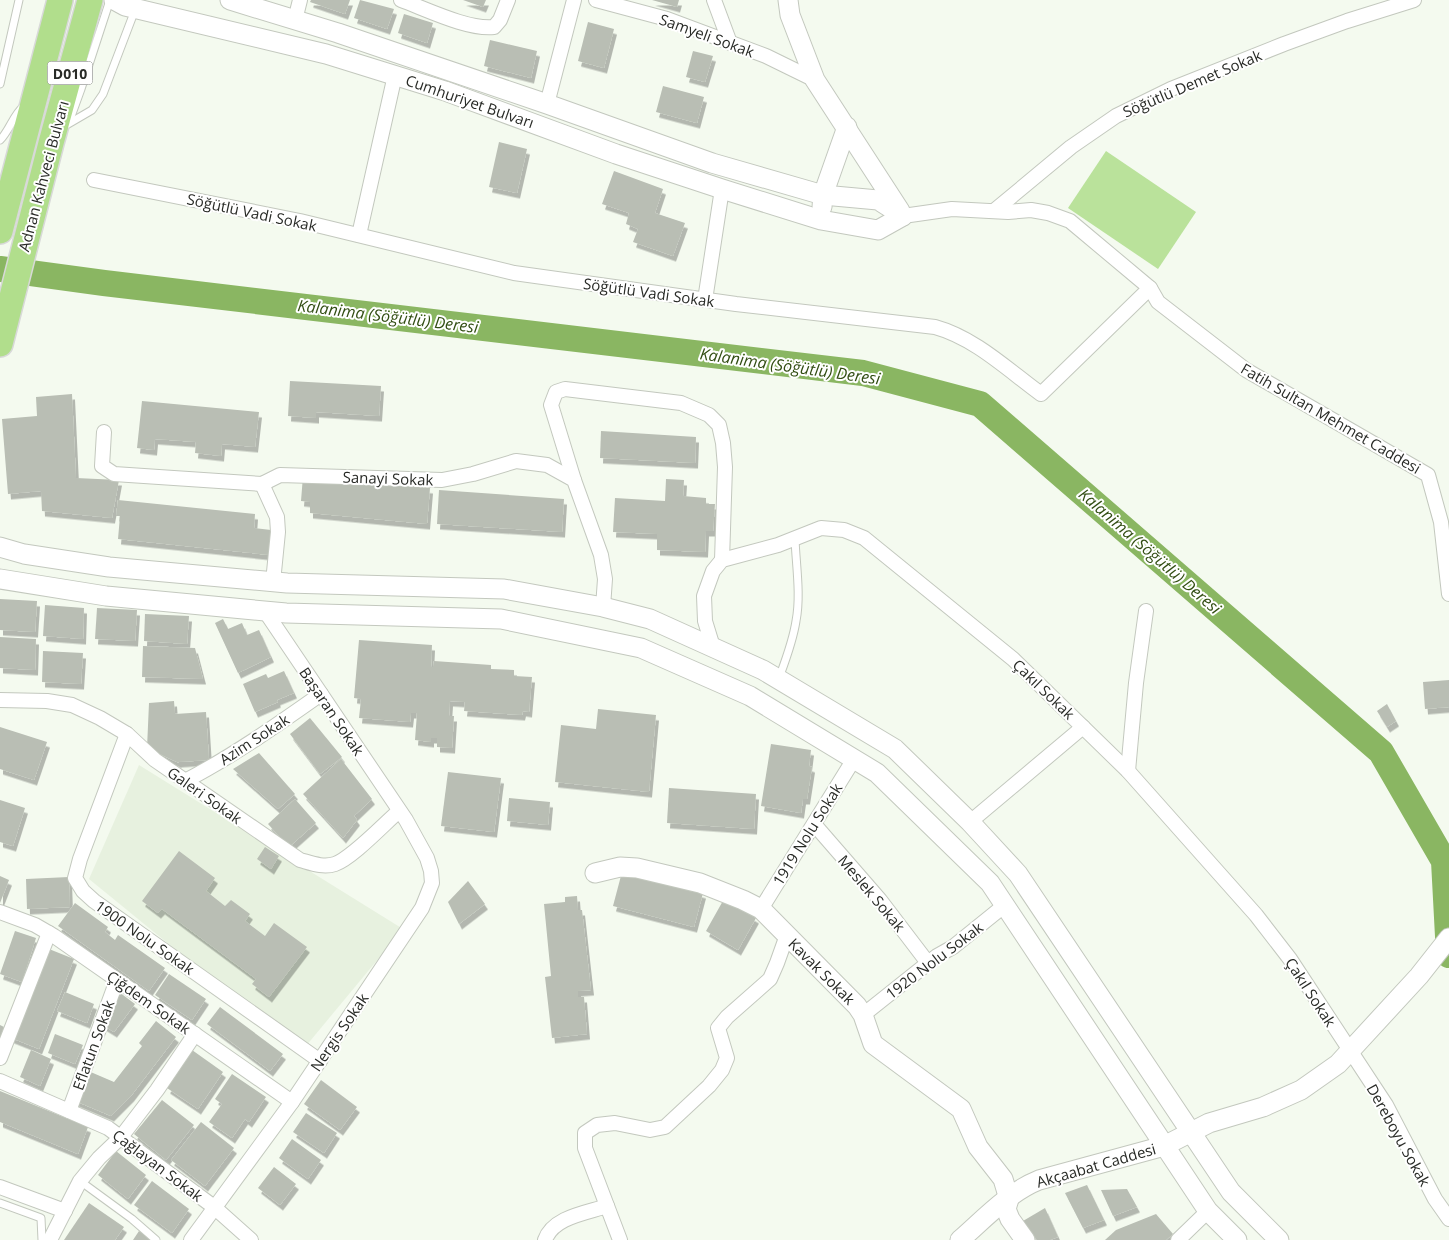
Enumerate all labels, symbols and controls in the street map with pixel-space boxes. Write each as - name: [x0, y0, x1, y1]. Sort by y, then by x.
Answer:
- street label: Samyeli Sokak: [657, 9, 757, 61]
- street label: Söğütlü Demet Sokak: [1120, 45, 1265, 121]
- road number: D010: [48, 62, 92, 84]
- street label: Cumhuriyet Bulvarı: [403, 70, 537, 132]
- street label: Adnan Kahveci Bulvarı: [13, 98, 73, 254]
- street label: Söğütlü Vadi Sokak: [185, 188, 319, 236]
- street label: Söğütlü Vadi Sokak: [582, 273, 716, 311]
- water label: Kalanima (Söğütlü) Deresi: [296, 294, 480, 338]
- water label: Kalanima (Söğütlü) Deresi: [698, 342, 882, 390]
- street label: Fatih Sultan Mehmet Caddesi: [1237, 358, 1425, 478]
- street label: Sanayi Sokak: [342, 466, 434, 490]
- water label: Kalanima (Söğütlü) Deresi: [1074, 483, 1227, 620]
- street label: Çakıl Sokak: [1009, 655, 1079, 724]
- street label: Başaran Sokak: [295, 663, 369, 759]
- street label: Azim Sokak: [215, 709, 293, 769]
- street label: Galeri Sokak: [164, 762, 246, 828]
- street label: 1919 Nolu Sokak: [768, 779, 846, 889]
- street label: Meslek Sokak: [834, 850, 910, 936]
- street label: 1900 Nolu Sokak: [91, 895, 199, 979]
- street label: 1920 Nolu Sokak: [881, 917, 987, 1003]
- street label: Kavak Sokak: [784, 933, 860, 1009]
- street label: Çakıl Sokak: [1281, 954, 1341, 1030]
- street label: Çiğdem Sokak: [103, 966, 195, 1038]
- street label: Nergis Sokak: [305, 989, 373, 1075]
- street label: Eflatun Sokak: [67, 997, 119, 1093]
- street label: Dereboyu Sokak: [1363, 1080, 1435, 1190]
- street label: Çağlayan Sokak: [109, 1124, 207, 1206]
- street label: Akçaabat Caddesi: [1034, 1138, 1158, 1192]

